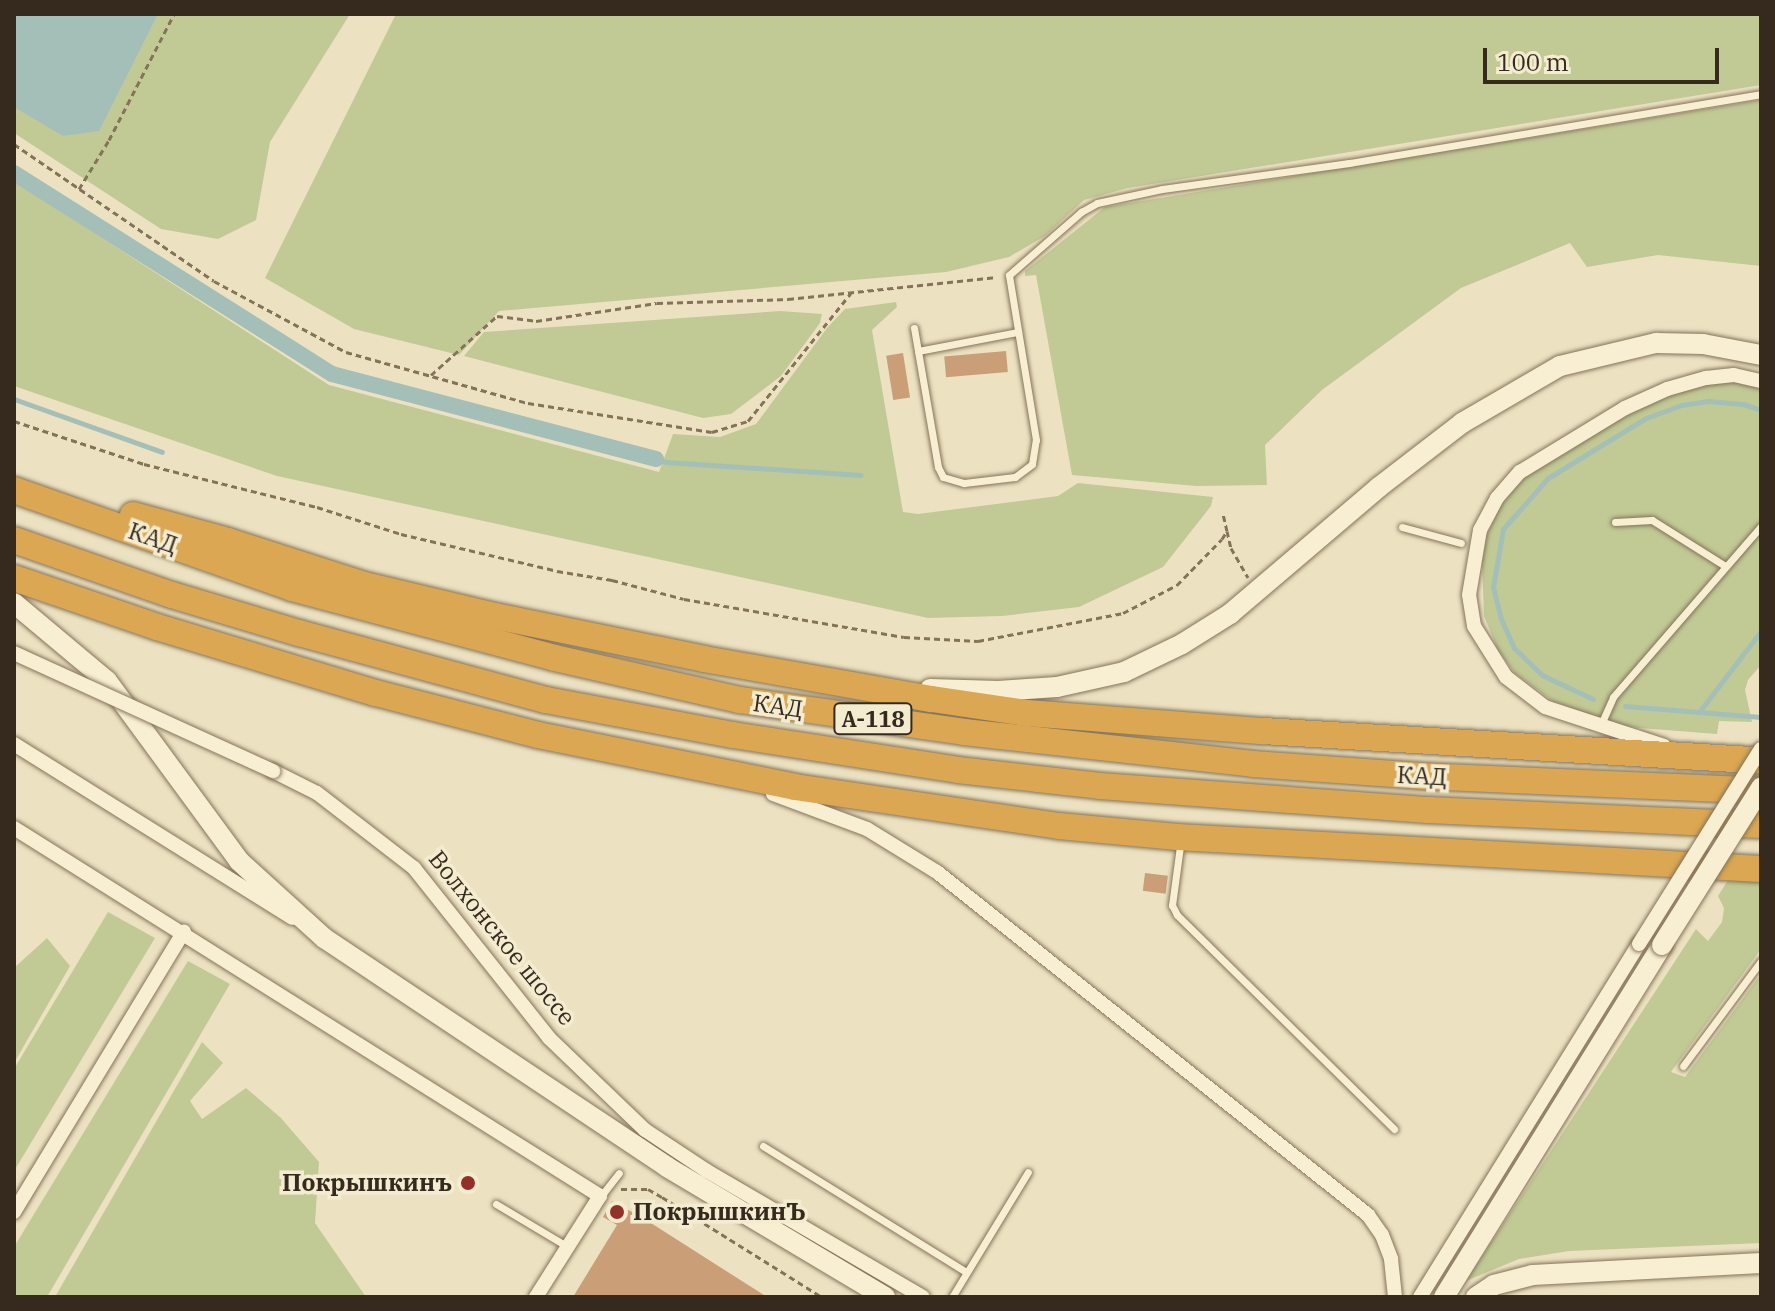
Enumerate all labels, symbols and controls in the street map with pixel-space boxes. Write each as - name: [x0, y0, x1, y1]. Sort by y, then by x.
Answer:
- scale bar: [1487, 32, 1723, 82]
- text: 100 m: [1497, 46, 1569, 78]
- street label: КАД: [125, 516, 181, 560]
- street label: КАД: [751, 688, 805, 724]
- road number: А-118: [833, 701, 913, 737]
- street label: КАД: [1396, 760, 1448, 792]
- street label: Волхонское шоссе: [423, 845, 581, 1031]
- place label: Покрышкинъ: [282, 1169, 452, 1197]
- marker: Покрышкинъ: [459, 1174, 477, 1192]
- place label: ПокрышкинЪ: [633, 1198, 805, 1226]
- marker: ПокрышкинЪ: [608, 1203, 626, 1221]

